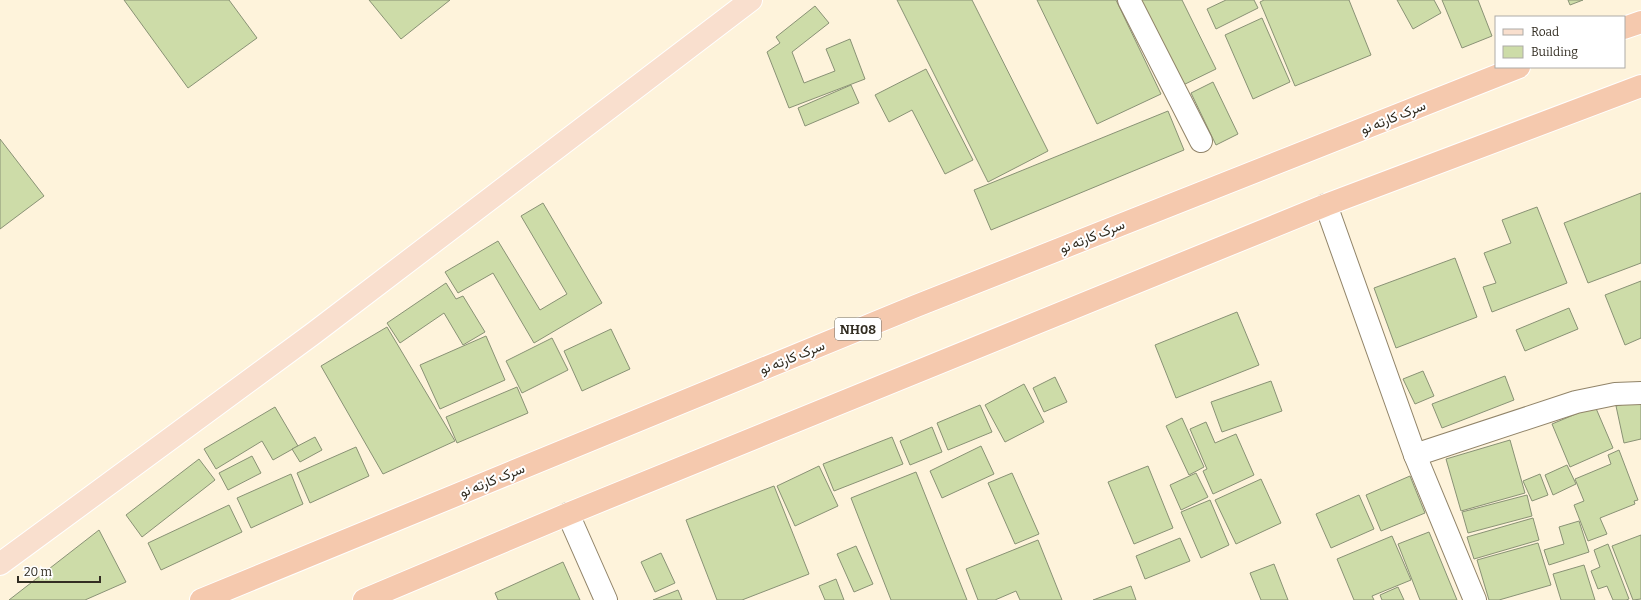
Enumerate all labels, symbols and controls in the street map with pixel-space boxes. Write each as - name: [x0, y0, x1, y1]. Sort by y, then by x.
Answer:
- legend: [1495, 16, 1625, 68]
- text: Road: [1531, 25, 1559, 39]
- text: Building: [1531, 45, 1578, 59]
- street label: سرک کارته نو: [1358, 97, 1428, 138]
- street label: سرک کارته نو: [1057, 216, 1127, 257]
- road number: NH08: [835, 318, 881, 340]
- street label: سرک کارته نو: [757, 337, 827, 378]
- street label: سرک کارته نو: [457, 460, 527, 501]
- scale bar: [18, 558, 100, 584]
- text: 20 m: [24, 565, 53, 579]

